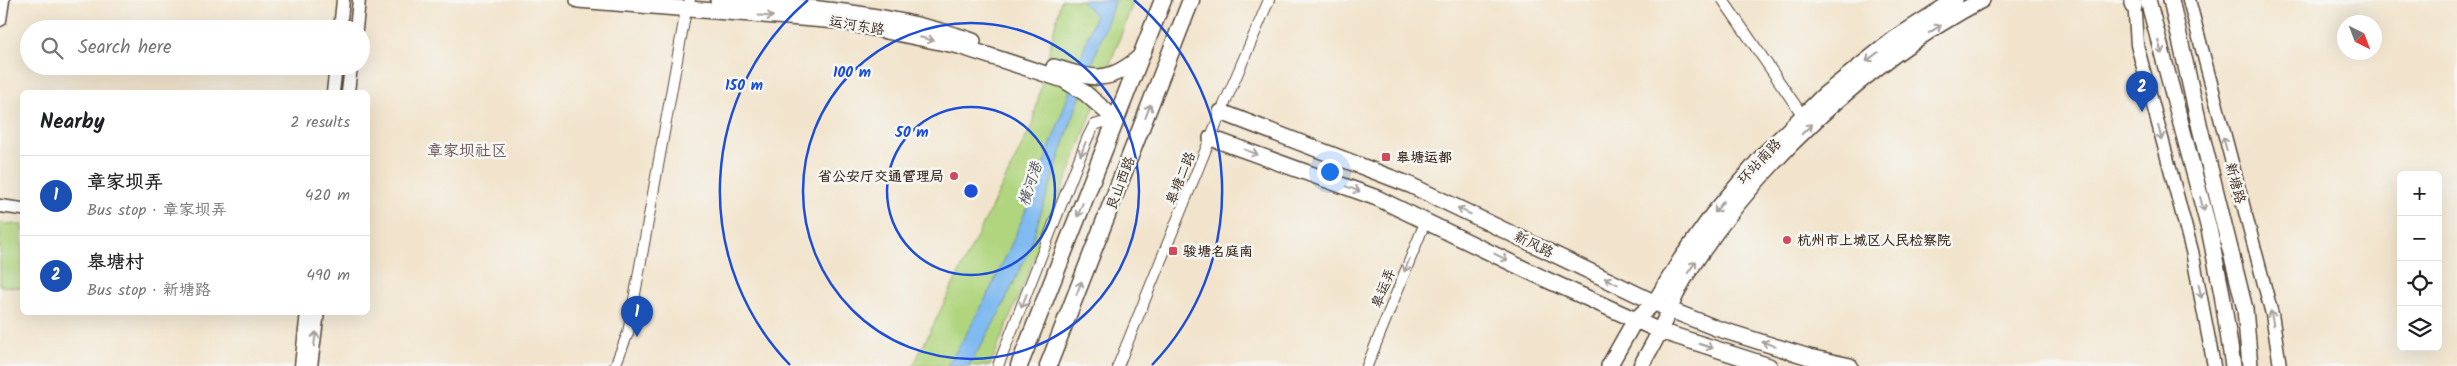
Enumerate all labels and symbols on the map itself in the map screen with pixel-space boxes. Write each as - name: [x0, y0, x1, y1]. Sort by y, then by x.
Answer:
- one-way arrow: [758, 11, 774, 20]
- street label: 运河东路: [827, 11, 886, 41]
- north arrow: [2337, 15, 2382, 60]
- one-way arrow: [1927, 23, 1941, 33]
- one-way arrow: [918, 35, 934, 44]
- one-way arrow: [2156, 39, 2166, 55]
- one-way arrow: [1865, 51, 1878, 62]
- text: 100 m: [833, 61, 871, 85]
- pin: 2: [2126, 71, 2158, 112]
- text: 150 m: [725, 74, 763, 98]
- one-way arrow: [1144, 104, 1153, 119]
- text: 50 m: [894, 121, 929, 145]
- one-way arrow: [1801, 123, 1813, 135]
- one-way arrow: [2155, 125, 2165, 141]
- street label: 环站南路: [1733, 134, 1787, 190]
- one-way arrow: [2220, 137, 2230, 153]
- district label: 章家坝社区: [427, 139, 507, 164]
- one-way arrow: [1078, 141, 1087, 156]
- place label: 皋塘运都: [1396, 147, 1452, 169]
- street label: 皋塘二路: [1160, 148, 1202, 208]
- one-way arrow: [1243, 148, 1259, 158]
- marker: 皋塘运都: [1380, 151, 1392, 163]
- street label: 艮山西路: [1101, 153, 1141, 213]
- water label: 横河港: [1013, 157, 1050, 209]
- your location: [1317, 159, 1343, 185]
- street label: 新塘路: [2219, 160, 2251, 206]
- place label: 省公安厅交通管理局: [818, 166, 944, 188]
- marker: 省公安厅交通管理局: [948, 170, 960, 182]
- centre of rings: [962, 182, 980, 200]
- one-way arrow: [1345, 185, 1360, 194]
- one-way arrow: [2198, 196, 2207, 212]
- one-way arrow: [1713, 201, 1724, 214]
- one-way arrow: [1075, 202, 1084, 217]
- one-way arrow: [1457, 206, 1472, 216]
- street label: 新风路: [1510, 226, 1557, 264]
- place label: 杭州市上城区人民检察院: [1797, 230, 1951, 252]
- marker: 杭州市上城区人民检察院: [1781, 234, 1793, 246]
- place label: 骏塘名庭南: [1183, 241, 1253, 263]
- marker: 骏塘名庭南: [1167, 245, 1179, 257]
- one-way arrow: [1493, 253, 1508, 262]
- one-way arrow: [1402, 257, 1411, 273]
- one-way arrow: [1687, 260, 1697, 274]
- street label: 皋运弄: [1366, 265, 1402, 312]
- one-way arrow: [1604, 276, 1619, 285]
- one-way arrow: [1075, 281, 1084, 296]
- one-way arrow: [2196, 282, 2205, 298]
- one-way arrow: [1019, 292, 1028, 308]
- pin: 1: [621, 296, 653, 337]
- one-way arrow: [2267, 310, 2277, 326]
- one-way arrow: [310, 332, 320, 348]
- one-way arrow: [1761, 339, 1777, 349]
- one-way arrow: [1698, 342, 1714, 351]

